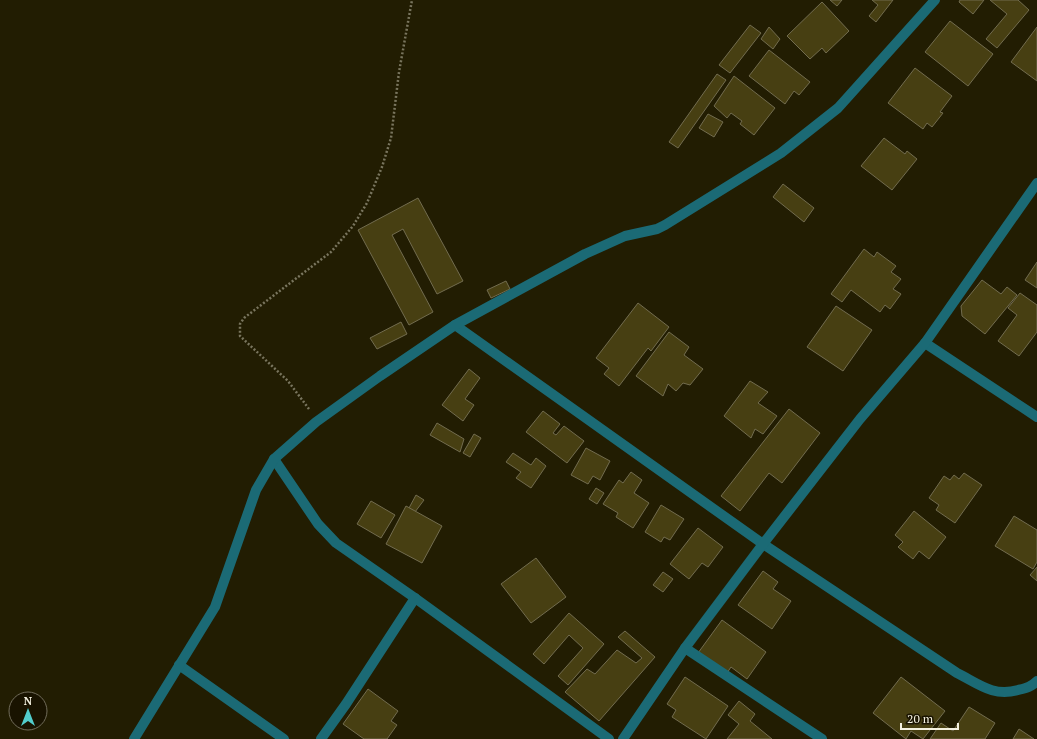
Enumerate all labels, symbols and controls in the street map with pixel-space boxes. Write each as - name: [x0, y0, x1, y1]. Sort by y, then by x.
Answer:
- north arrow: [8, 691, 48, 731]
- text: N: [24, 694, 33, 708]
- scale bar: [901, 705, 958, 731]
- text: 20 m: [907, 711, 934, 726]

